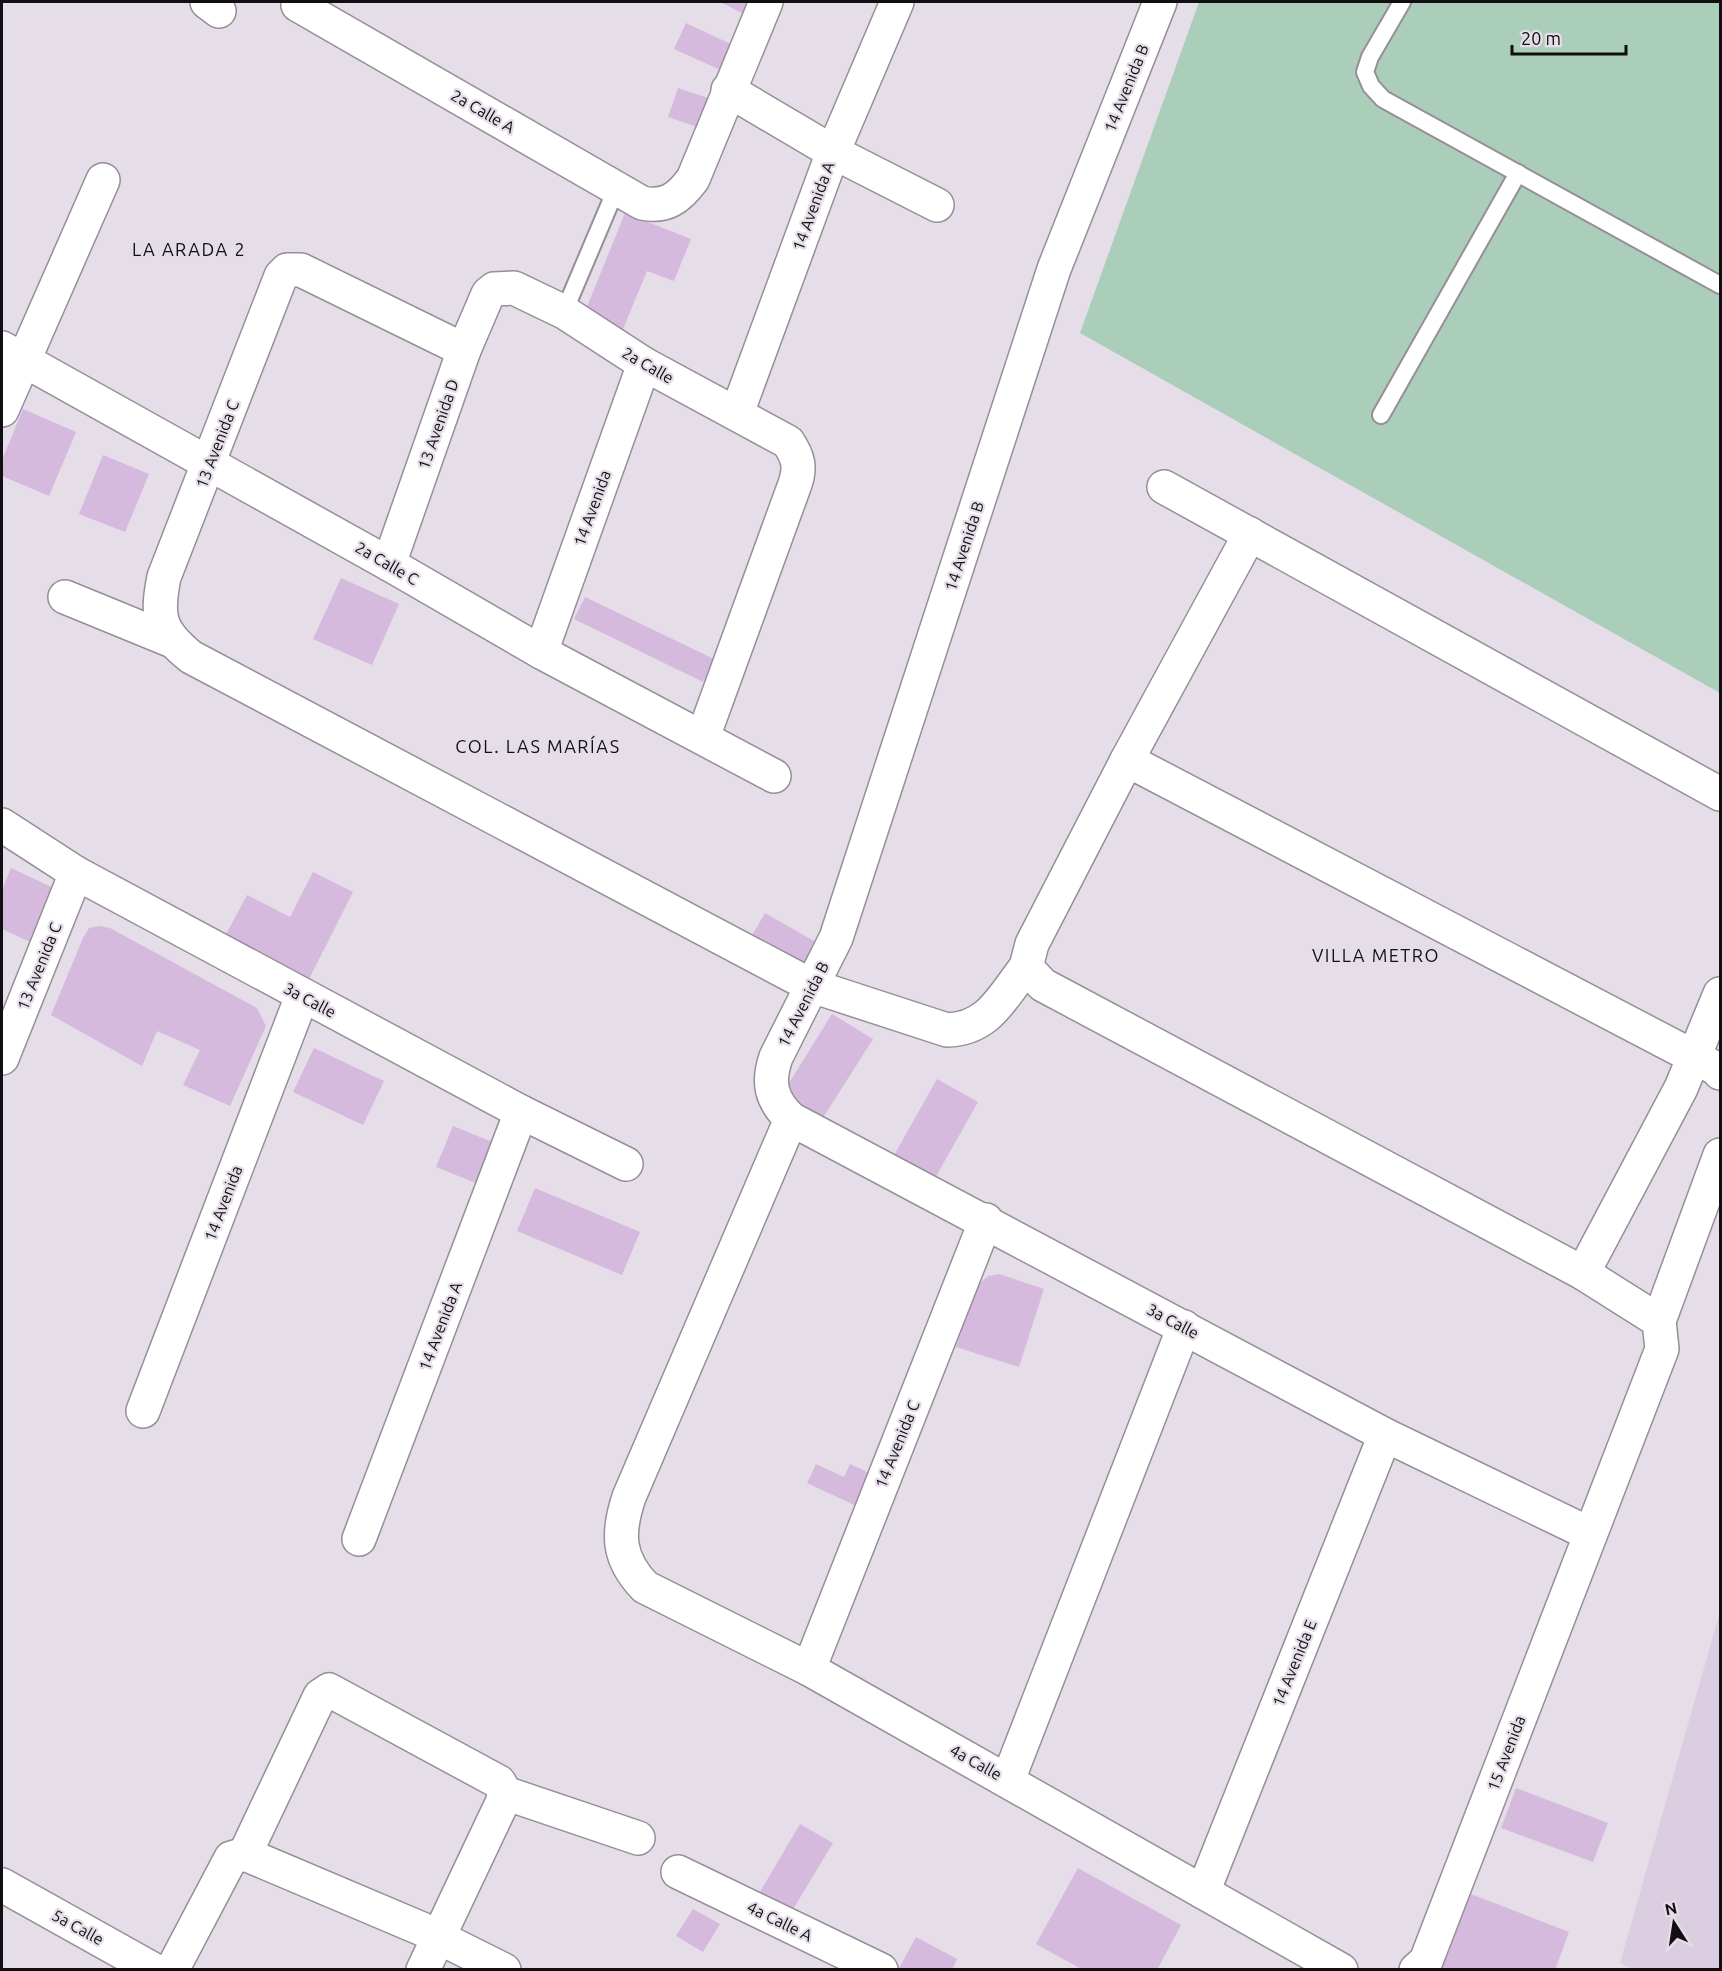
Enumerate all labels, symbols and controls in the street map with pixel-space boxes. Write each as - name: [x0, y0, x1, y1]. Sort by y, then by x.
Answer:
- scale bar: [1512, 18, 1626, 56]
- text: 20 m: [1521, 28, 1561, 48]
- street label: 14 Avenida B: [1100, 42, 1152, 134]
- street label: 2a Calle A: [448, 86, 518, 137]
- street label: 14 Avenida A: [789, 159, 838, 253]
- district label: LA ARADA 2: [132, 239, 246, 259]
- street label: 2a Calle: [619, 343, 677, 387]
- street label: 13 Avenida D: [414, 377, 462, 471]
- street label: 13 Avenida C: [192, 397, 242, 490]
- street label: 14 Avenida: [570, 468, 614, 548]
- street label: 14 Avenida B: [941, 499, 987, 593]
- street label: 2a Calle C: [352, 538, 422, 588]
- district label: COL. LAS MARÍAS: [455, 735, 621, 756]
- street label: 13 Avenida C: [13, 920, 65, 1012]
- district label: VILLA METRO: [1312, 945, 1440, 965]
- street label: 14 Avenida B: [774, 959, 832, 1049]
- street label: 3a Calle: [281, 979, 339, 1021]
- street label: 14 Avenida: [200, 1163, 246, 1243]
- street label: 14 Avenida A: [415, 1279, 465, 1373]
- street label: 3a Calle: [1144, 1300, 1202, 1342]
- street label: 14 Avenida C: [871, 1398, 923, 1490]
- street label: 14 Avenida E: [1268, 1617, 1320, 1709]
- street label: 15 Avenida: [1483, 1713, 1529, 1793]
- street label: 4a Calle: [947, 1741, 1005, 1783]
- north arrow: [1644, 1893, 1704, 1953]
- street label: 4a Calle A: [744, 1898, 816, 1945]
- text: N: [1663, 1898, 1679, 1918]
- street label: 5a Calle: [49, 1906, 107, 1948]

